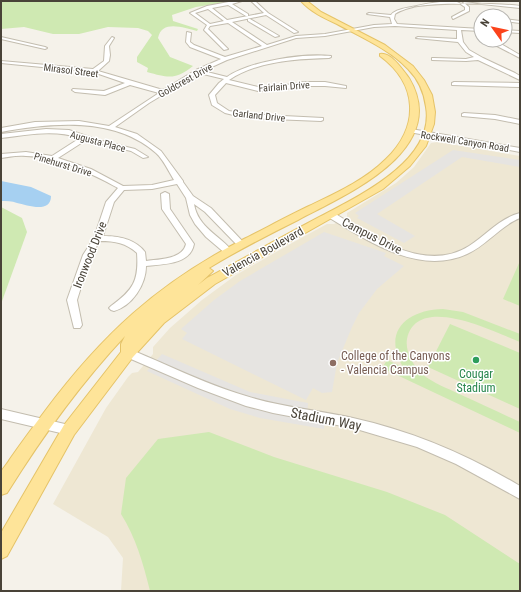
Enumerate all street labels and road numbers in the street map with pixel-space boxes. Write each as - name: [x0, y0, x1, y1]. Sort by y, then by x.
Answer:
- street label: Goldcrest Drive: [156, 61, 215, 100]
- street label: Mirasol Street: [43, 62, 99, 79]
- street label: Fairlain Drive: [258, 79, 310, 94]
- street label: Garland Drive: [232, 107, 286, 124]
- street label: Augusta Place: [69, 129, 127, 154]
- street label: Rockwell Canyon Road: [420, 129, 510, 154]
- street label: Pinehurst Drive: [33, 150, 93, 179]
- street label: Campus Drive: [340, 215, 405, 257]
- street label: Ironwood Drive: [70, 219, 110, 290]
- street label: Valencia Boulevard: [220, 224, 306, 280]
- street label: Stadium Way: [289, 404, 363, 434]

